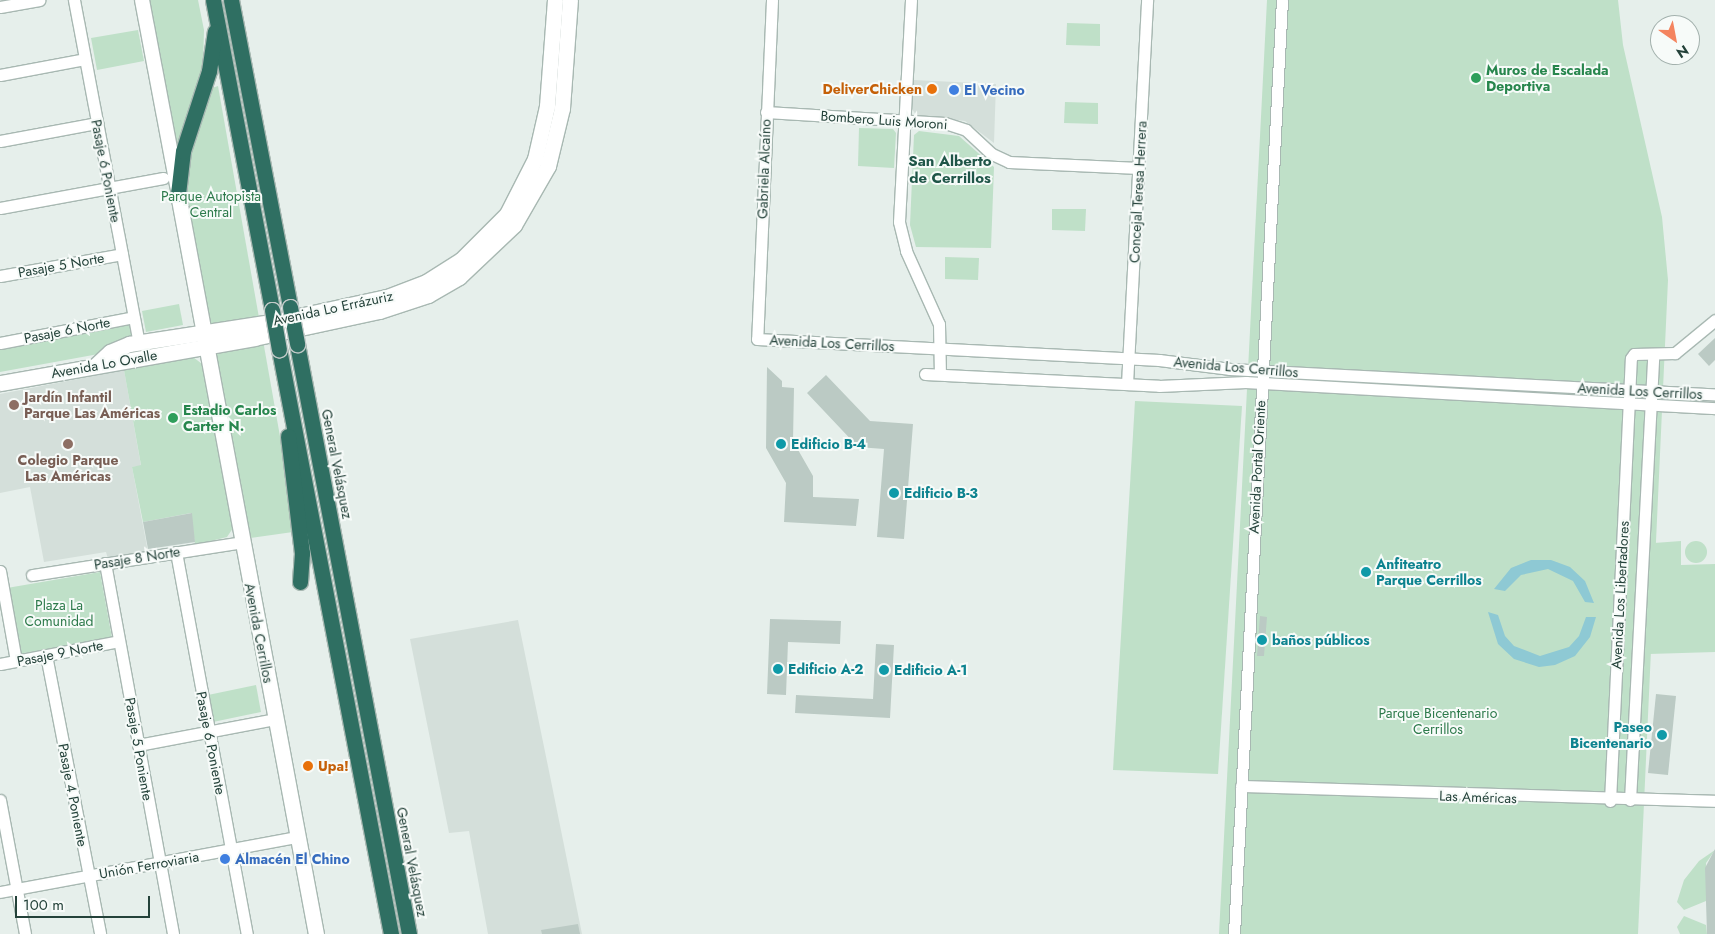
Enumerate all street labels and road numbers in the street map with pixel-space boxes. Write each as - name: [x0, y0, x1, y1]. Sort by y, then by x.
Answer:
- street label: Bombero Luis Moroni: [820, 107, 948, 133]
- street label: Pasaje 6 Poniente: [88, 118, 124, 224]
- street label: Gabriela Alcaíno: [754, 119, 774, 219]
- street label: Concejal Teresa Herrera: [1126, 121, 1150, 263]
- street label: Pasaje 5 Norte: [17, 249, 105, 281]
- street label: Avenida Lo Errázuriz: [271, 287, 395, 329]
- street label: Pasaje 6 Norte: [22, 313, 112, 347]
- street label: Avenida Los Cerrillos: [769, 331, 895, 355]
- street label: Avenida Lo Ovalle: [50, 346, 158, 382]
- street label: Avenida Los Cerrillos: [1173, 353, 1299, 381]
- street label: Avenida Los Cerrillos: [1577, 379, 1703, 403]
- street label: Avenida Portal Oriente: [1245, 400, 1269, 534]
- street label: General Velásquez: [318, 408, 356, 520]
- street label: Avenida Los Libertadores: [1608, 520, 1632, 670]
- street label: Pasaje 8 Norte: [93, 543, 181, 573]
- street label: Avenida Cerrillos: [241, 582, 277, 684]
- street label: Pasaje 9 Norte: [15, 636, 105, 670]
- street label: Pasaje 6 Poniente: [193, 690, 229, 796]
- street label: Pasaje 5 Poniente: [122, 696, 156, 802]
- street label: Pasaje 4 Poniente: [55, 742, 91, 848]
- street label: Las Américas: [1439, 787, 1517, 807]
- street label: General Velásquez: [393, 806, 431, 918]
- street label: Unión Ferroviaria: [98, 848, 200, 882]

